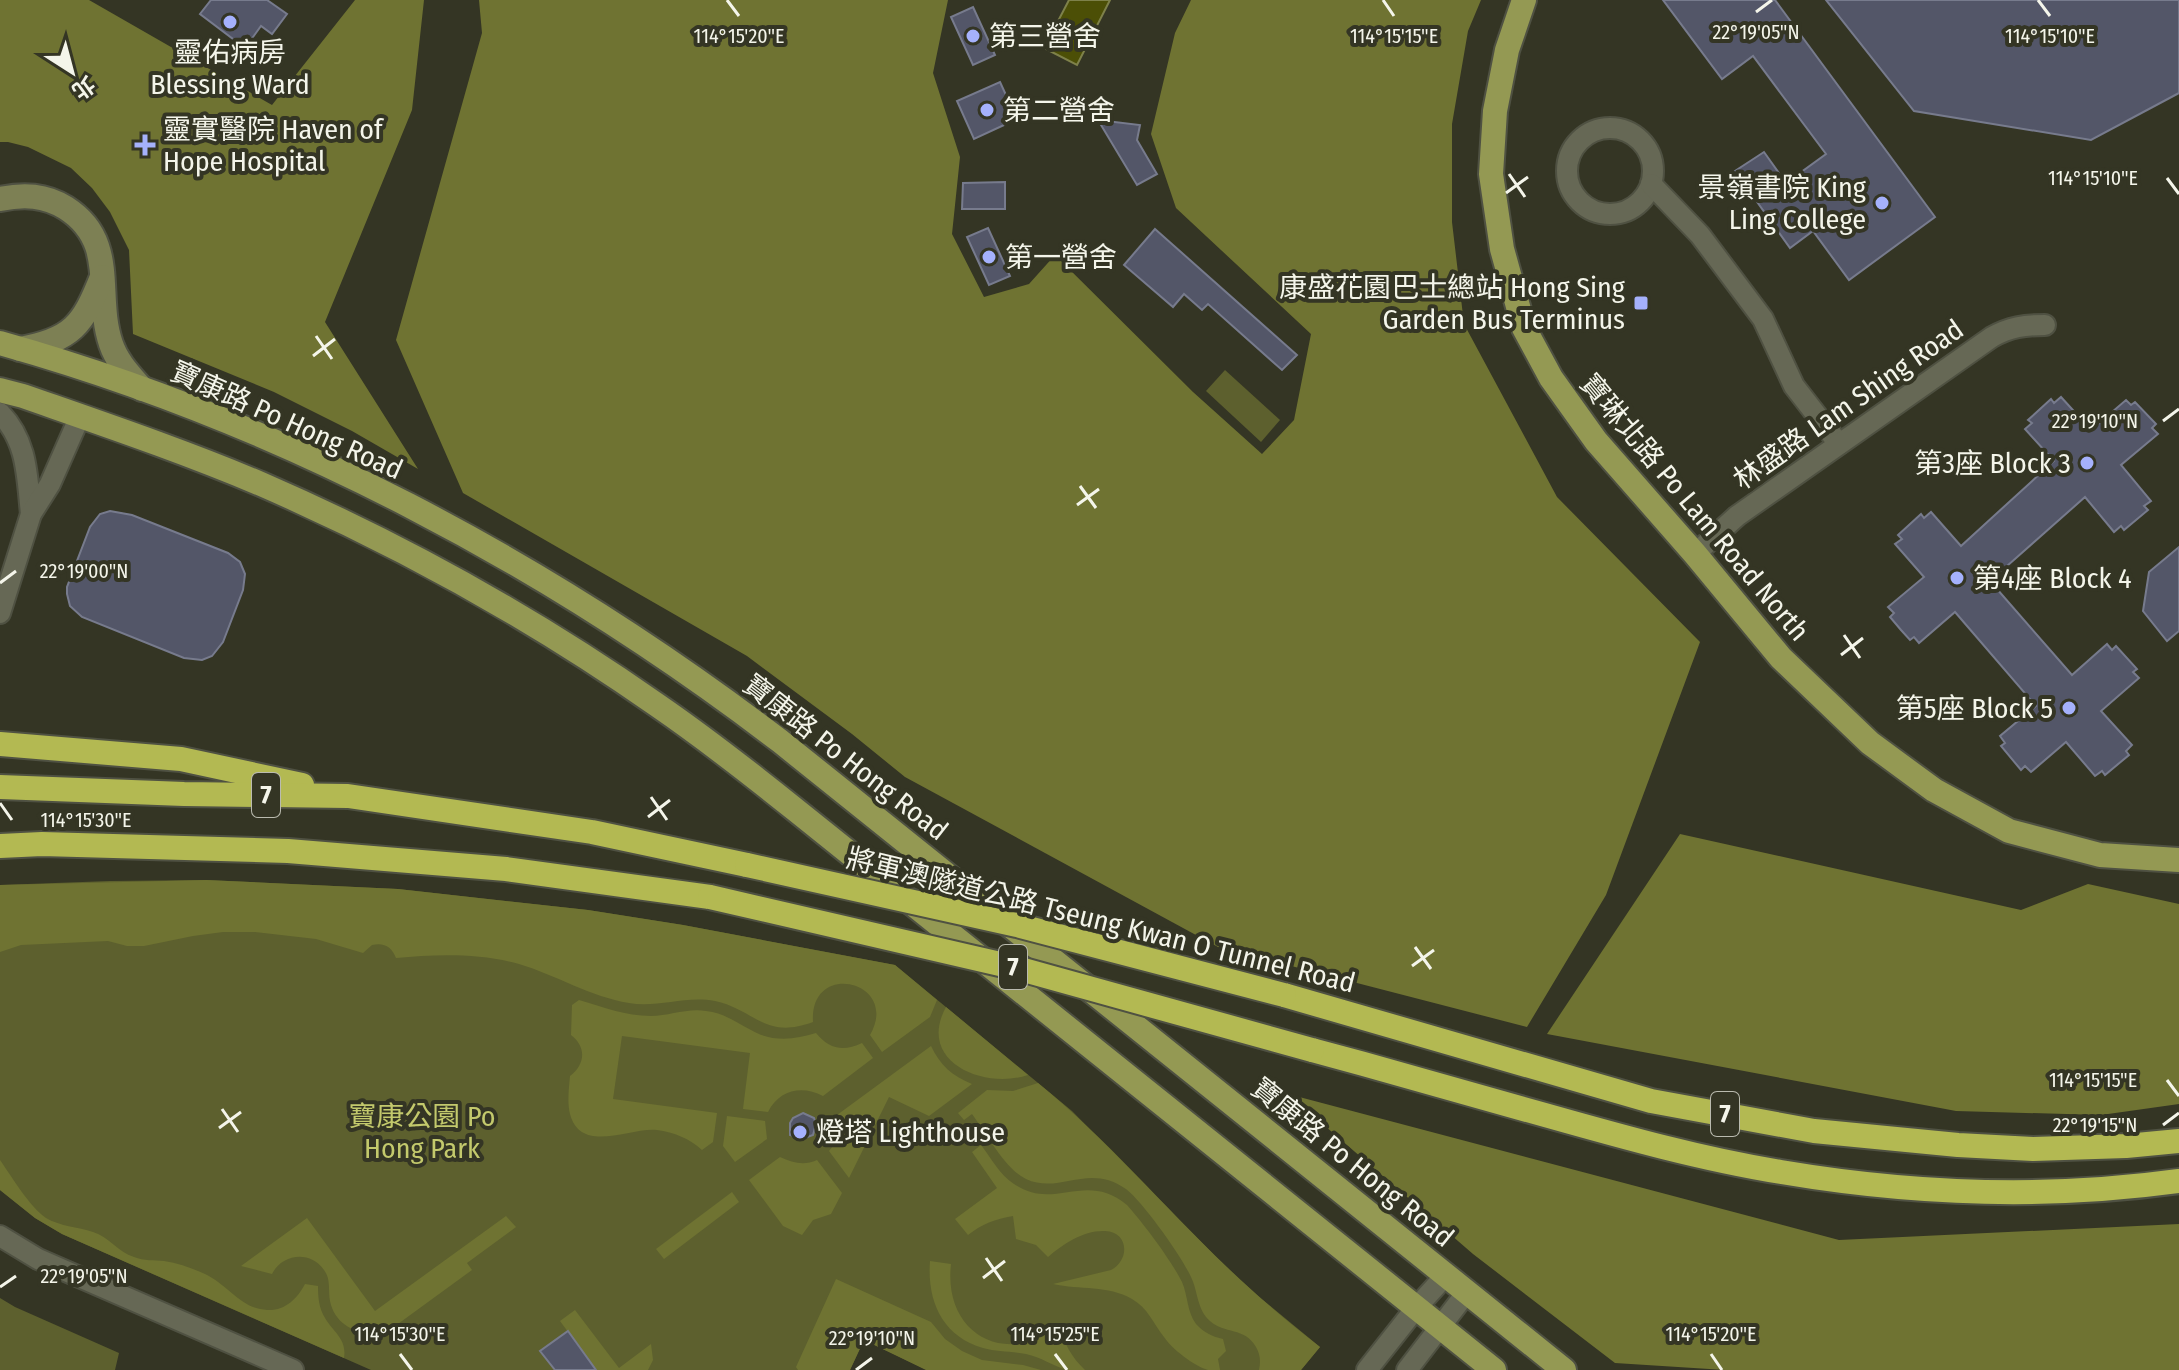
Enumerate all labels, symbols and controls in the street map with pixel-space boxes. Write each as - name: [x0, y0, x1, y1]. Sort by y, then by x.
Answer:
- marker: 靈佑病房 Blessing Ward: [221, 13, 239, 31]
- place label: 第三營舍: [989, 20, 1101, 53]
- text: 22°19'05"N: [1712, 20, 1800, 44]
- text: 114°15'20"E: [694, 24, 784, 48]
- text: 114°15'15"E: [1350, 24, 1438, 48]
- text: 114°15'10"E: [2005, 24, 2095, 48]
- marker: 第三營舍: [964, 27, 982, 45]
- north arrow: [32, 32, 112, 112]
- place label: 靈佑病房 Blessing Ward: [150, 36, 310, 101]
- text: 北: [67, 70, 100, 105]
- place label: 第二營舍: [1003, 94, 1115, 127]
- marker: 第二營舍: [978, 101, 996, 119]
- place label: 靈實醫院 Haven of Hope Hospital: [163, 113, 385, 178]
- marker: 靈實醫院 Haven of Hope Hospital: [134, 134, 156, 156]
- text: 114°15'10"E: [2048, 166, 2138, 190]
- place label: 景嶺書院 King Ling College: [1698, 171, 1867, 236]
- marker: 景嶺書院 King Ling College: [1873, 194, 1891, 212]
- place label: 第一營舍: [1005, 241, 1117, 274]
- marker: 第一營舍: [980, 248, 998, 266]
- place label: 康盛花園巴士總站 Hong Sing Garden Bus Terminus: [1279, 271, 1626, 336]
- marker: 康盛花園巴士總站 Hong Sing Garden Bus Terminus: [1632, 294, 1650, 312]
- street label: 林盛路 Lam Shing Road: [1727, 313, 1970, 496]
- street label: 寶康路 Po Hong Road: [166, 355, 408, 486]
- street label: 寶琳北路 Po Lam Road North: [1573, 367, 1816, 647]
- text: 22°19'10"N: [2052, 409, 2138, 433]
- place label: 第3座 Block 3: [1914, 447, 2071, 480]
- marker: 第3座 Block 3: [2078, 454, 2096, 472]
- text: 22°19'00"N: [40, 559, 128, 583]
- place label: 第4座 Block 4: [1973, 562, 2132, 595]
- marker: 第4座 Block 4: [1948, 569, 1966, 587]
- street label: 寶康路 Po Hong Road: [737, 667, 954, 847]
- place label: 第5座 Block 5: [1896, 692, 2053, 725]
- marker: 第5座 Block 5: [2060, 699, 2078, 717]
- road number: 7: [252, 773, 280, 817]
- text: 114°15'30"E: [41, 808, 131, 832]
- street label: 將軍澳隧道公路 Tseung Kwan O Tunnel Road: [843, 841, 1359, 1000]
- road number: 7: [999, 945, 1027, 989]
- text: 114°15'15"E: [2049, 1068, 2137, 1092]
- street label: 寶康路 Po Hong Road: [1245, 1071, 1460, 1254]
- road number: 7: [1711, 1092, 1739, 1136]
- park label: 寶康公園 Po Hong Park: [348, 1100, 496, 1165]
- text: 22°19'15"N: [2053, 1113, 2137, 1137]
- place label: 燈塔 Lighthouse: [816, 1116, 1005, 1149]
- marker: 燈塔 Lighthouse: [791, 1123, 809, 1141]
- text: 22°19'05"N: [40, 1264, 128, 1288]
- text: 114°15'30"E: [355, 1322, 445, 1346]
- text: 114°15'25"E: [1010, 1322, 1100, 1346]
- text: 114°15'20"E: [1666, 1322, 1756, 1346]
- text: 22°19'10"N: [829, 1326, 915, 1350]

